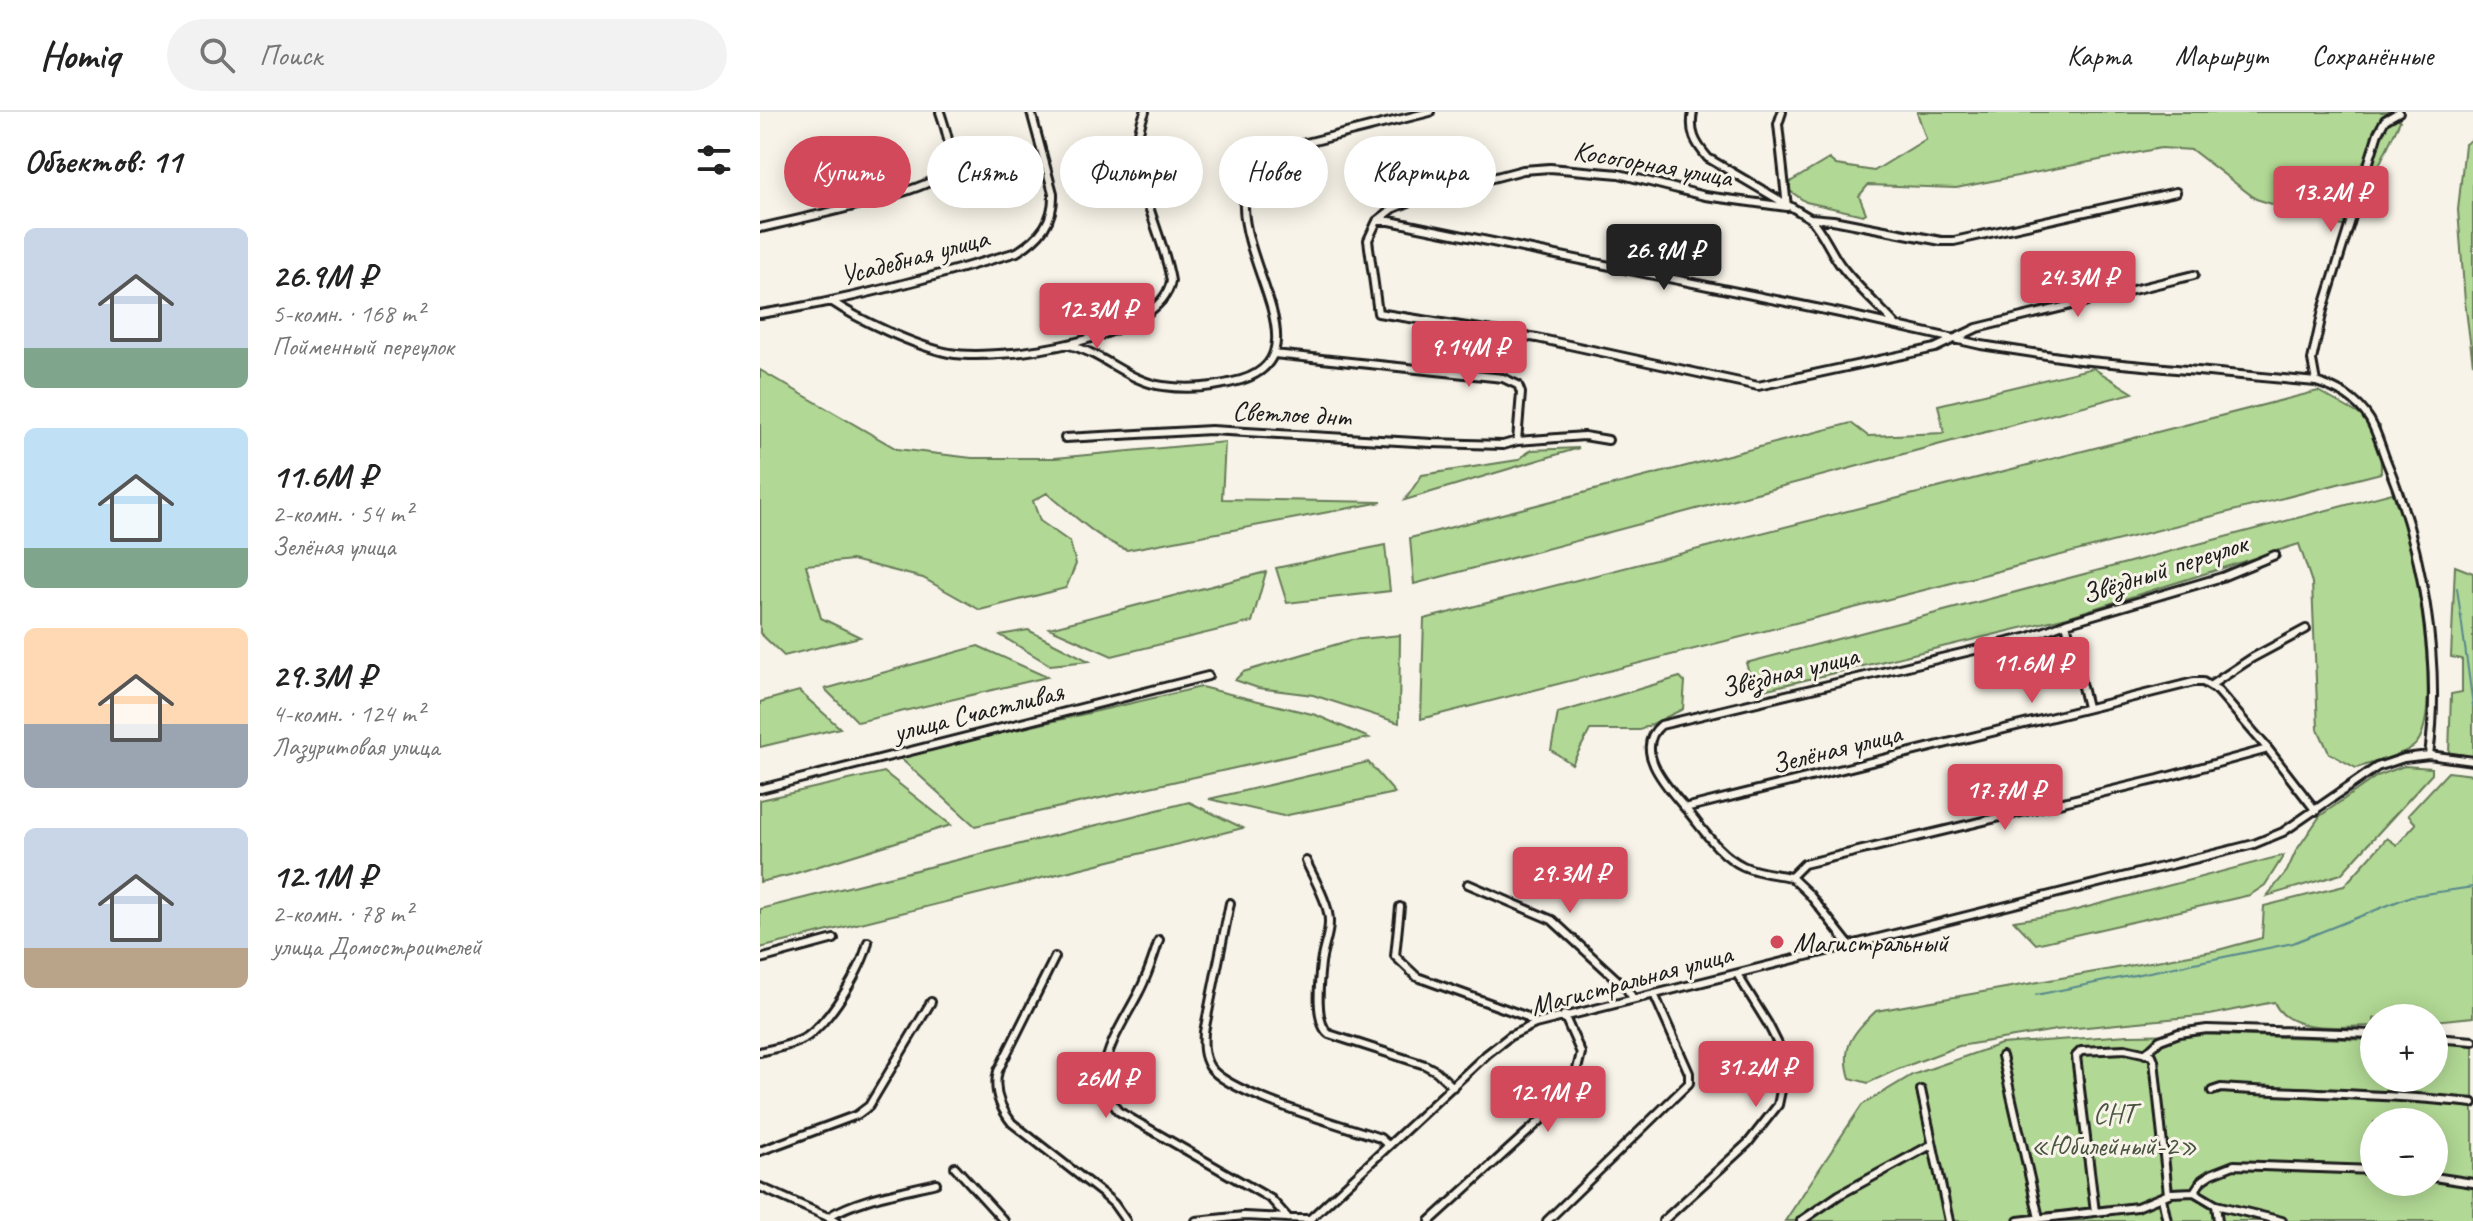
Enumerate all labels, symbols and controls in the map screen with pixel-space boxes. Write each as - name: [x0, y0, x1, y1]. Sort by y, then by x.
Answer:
- search box: [167, 19, 727, 91]
- text: Homiq: [40, 32, 119, 79]
- icon: search: [195, 33, 239, 77]
- text: Поиск: [259, 36, 322, 74]
- text: Карта: [2067, 38, 2131, 73]
- text: Маршрут: [2175, 38, 2267, 73]
- text: Сохранённые: [2311, 38, 2433, 73]
- street label: Косогорная улица: [1571, 132, 1737, 195]
- chip: Купить: [784, 136, 911, 208]
- chip: Снять: [927, 136, 1044, 208]
- chip: Фильтры: [1060, 136, 1203, 208]
- chip: Новое: [1219, 136, 1328, 208]
- chip: Квартира: [1344, 136, 1496, 208]
- icon: filters: [692, 138, 736, 182]
- text: Объектов: 11: [24, 139, 182, 182]
- pin: 13.2M ₽: [2257, 166, 2405, 234]
- text: 13.2M ₽: [2292, 175, 2370, 208]
- street label: Усадебная улица: [836, 219, 994, 293]
- pin: 26.9M ₽: [1590, 224, 1738, 292]
- text: 26.9M ₽: [1624, 233, 1704, 266]
- pin: 24.3M ₽: [2004, 251, 2152, 319]
- text: 26.9M ₽: [272, 254, 376, 297]
- icon: home: [88, 260, 184, 356]
- text: 24.3M ₽: [2039, 260, 2117, 293]
- pin: 12.3M ₽: [1023, 283, 1171, 351]
- text: 12.3M ₽: [1058, 292, 1136, 325]
- text: 5-комн. · 168 m²: [272, 297, 424, 330]
- pin: 9.14M ₽: [1395, 321, 1543, 389]
- text: Пойменный переулок: [272, 330, 454, 363]
- text: 9.14M ₽: [1430, 330, 1508, 363]
- street label: Светлое днт: [1232, 393, 1354, 434]
- text: 11.6M ₽: [272, 454, 376, 497]
- icon: home: [88, 460, 184, 556]
- text: 2-комн. · 54 m²: [272, 497, 412, 530]
- street label: Звёздный переулок: [2077, 524, 2254, 613]
- text: Зелёная улица: [272, 530, 396, 563]
- street label: Звёздная улица: [1717, 637, 1863, 706]
- pin: 11.6M ₽: [1958, 637, 2106, 705]
- text: 11.6M ₽: [1992, 646, 2072, 679]
- text: 29.3M ₽: [272, 654, 375, 697]
- icon: home: [88, 660, 184, 756]
- street label: улица Счастливая: [888, 673, 1068, 750]
- text: 4-комн. · 124 m²: [272, 697, 424, 730]
- street label: Зелёная улица: [1767, 715, 1907, 782]
- text: Лазуритовая улица: [272, 730, 440, 763]
- pin: 17.7M ₽: [1931, 764, 2079, 832]
- text: 17.7M ₽: [1966, 773, 2044, 806]
- pin: 29.3M ₽: [1496, 847, 1644, 915]
- text: 12.1M ₽: [272, 854, 375, 897]
- text: 29.3M ₽: [1531, 856, 1609, 889]
- icon: home: [88, 860, 184, 956]
- text: 2-комн. · 78 m²: [272, 897, 412, 930]
- place label: Магистральный: [1793, 925, 1950, 960]
- text: улица Домостроителей: [272, 930, 481, 963]
- marker: Магистральный: [1768, 933, 1786, 951]
- street label: Магистральная улица: [1527, 935, 1737, 1023]
- map controls: [2360, 1004, 2448, 1196]
- button: +: [2360, 1004, 2448, 1092]
- pin: 31.2M ₽: [1682, 1041, 1830, 1109]
- text: 31.2M ₽: [1717, 1050, 1795, 1083]
- pin: 26M ₽: [1050, 1052, 1162, 1120]
- text: 26M ₽: [1075, 1061, 1137, 1094]
- pin: 12.1M ₽: [1474, 1066, 1622, 1134]
- text: 12.1M ₽: [1509, 1075, 1587, 1108]
- park label: СНТ «Юбилейный-2»: [2031, 1096, 2197, 1163]
- button: −: [2360, 1108, 2448, 1196]

